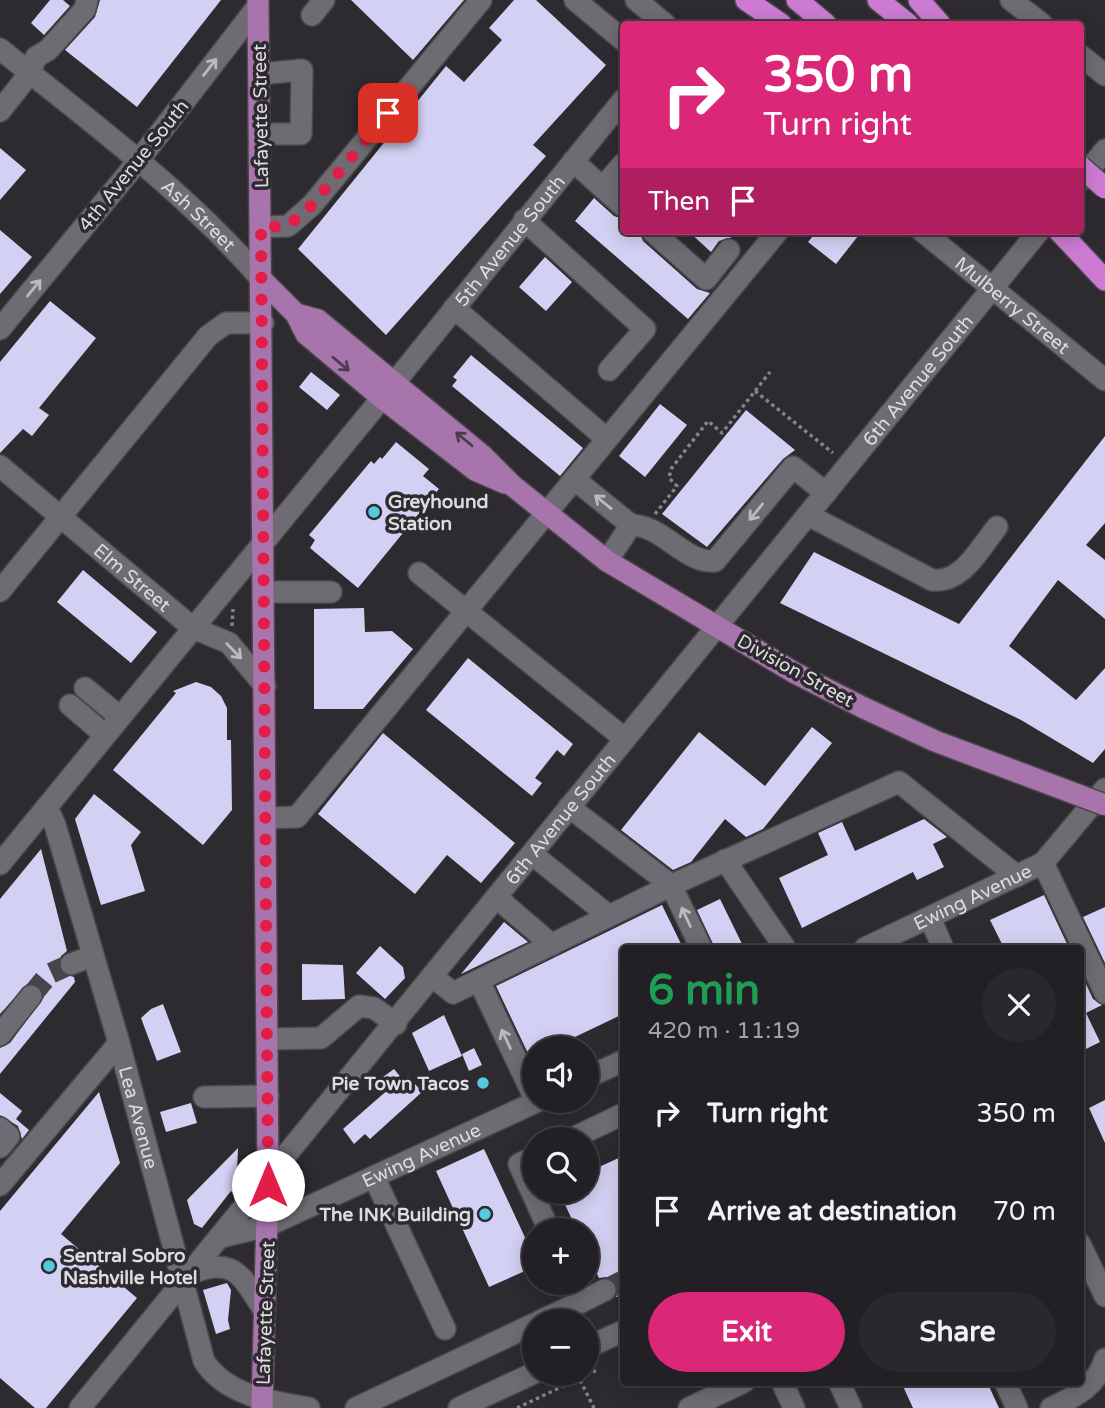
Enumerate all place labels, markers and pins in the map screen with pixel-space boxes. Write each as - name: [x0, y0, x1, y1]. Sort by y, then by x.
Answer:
- pin: [358, 83, 418, 143]
- place label: Greyhound Station: [388, 491, 489, 535]
- marker: Greyhound Station: [366, 504, 382, 520]
- place label: Pie Town Tacos: [331, 1073, 469, 1095]
- marker: Pie Town Tacos: [475, 1075, 491, 1091]
- place label: The INK Building: [319, 1204, 471, 1227]
- marker: The INK Building: [477, 1206, 493, 1222]
- place label: Sentral Sobro Nashville Hotel: [63, 1245, 198, 1289]
- marker: Sentral Sobro Nashville Hotel: [41, 1258, 57, 1274]

